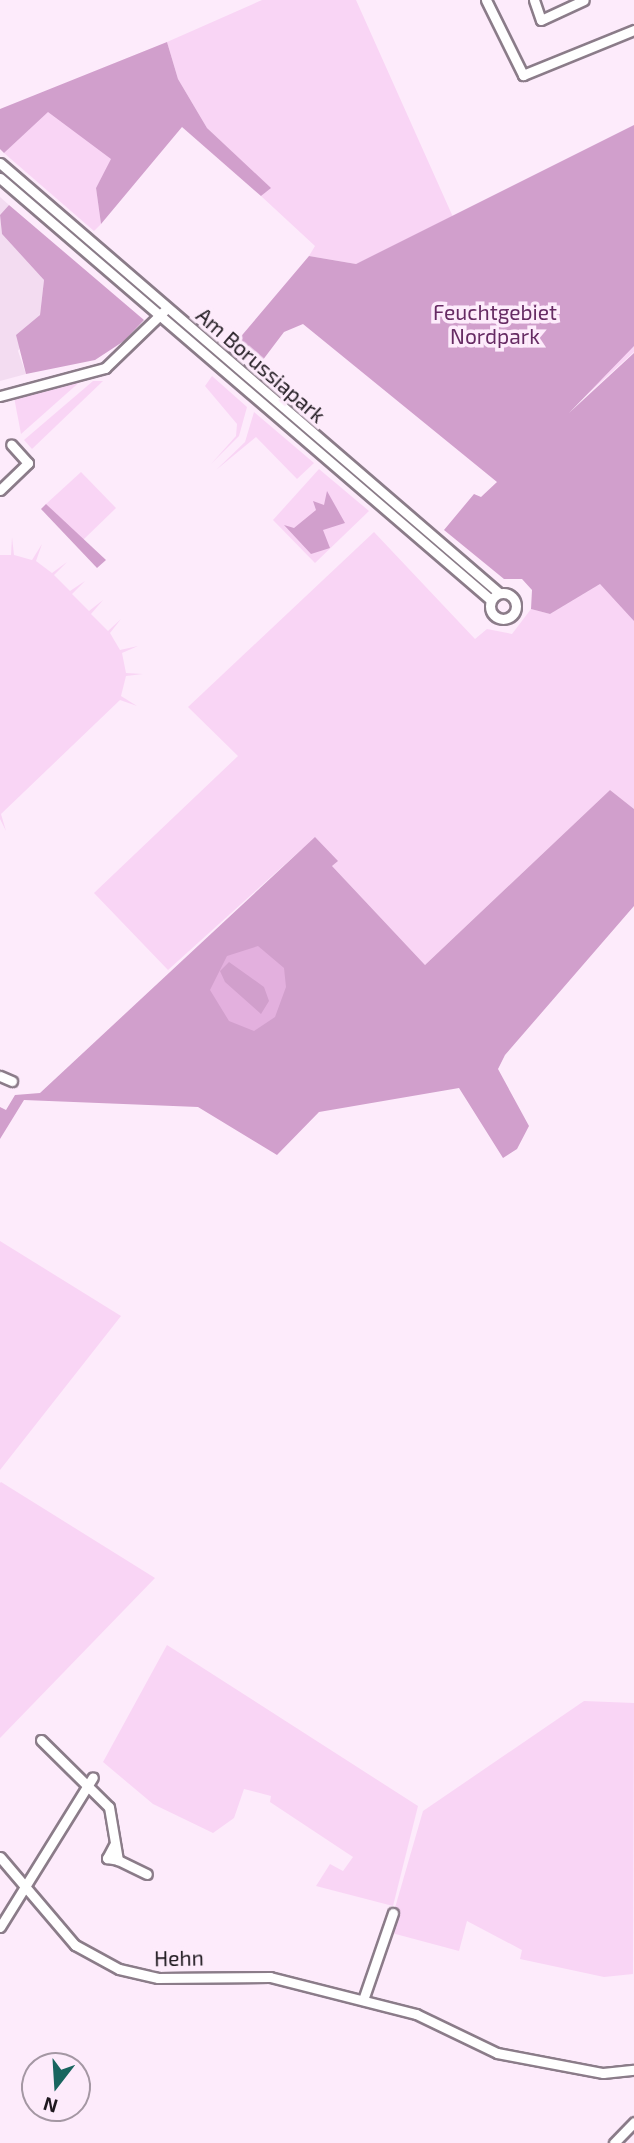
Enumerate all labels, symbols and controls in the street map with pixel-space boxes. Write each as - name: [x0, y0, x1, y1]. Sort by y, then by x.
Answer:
- park label: Feuchtgebiet Nordpark: [433, 299, 557, 349]
- street label: Am Borussiapark: [191, 302, 331, 428]
- street label: Hehn: [154, 1945, 204, 1971]
- north arrow: [21, 2052, 91, 2122]
- text: N: [40, 2093, 60, 2119]

